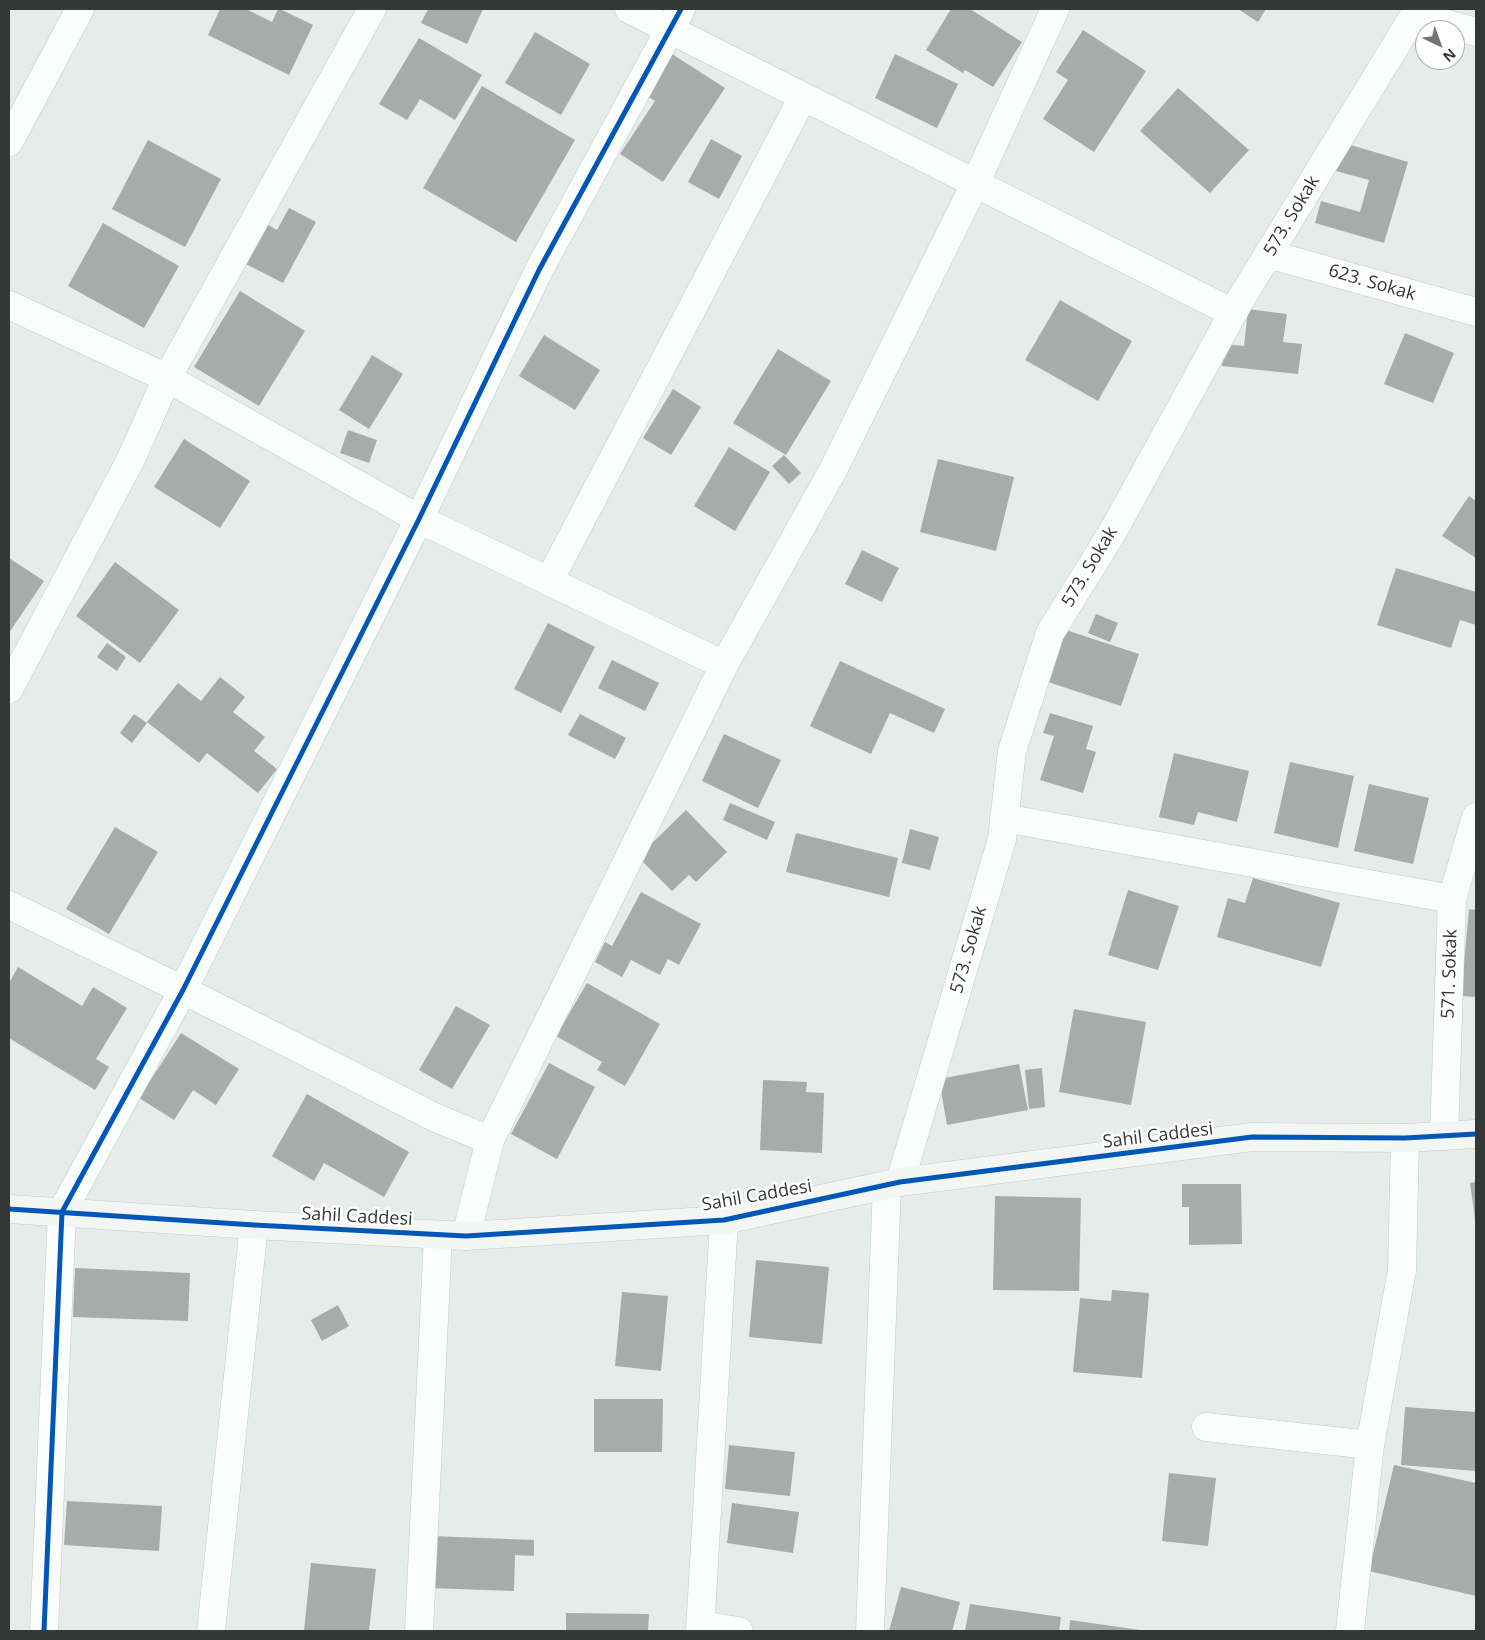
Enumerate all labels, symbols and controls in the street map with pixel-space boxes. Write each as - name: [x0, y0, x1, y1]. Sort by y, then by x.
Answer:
- north arrow: [1415, 20, 1465, 70]
- text: N: [1439, 45, 1460, 67]
- street label: 573. Sokak: [1260, 172, 1324, 260]
- street label: 623. Sokak: [1326, 260, 1418, 306]
- street label: 573. Sokak: [1058, 523, 1122, 611]
- street label: 573. Sokak: [946, 904, 992, 996]
- street label: 571. Sokak: [1438, 929, 1462, 1019]
- street label: Sahil Caddesi: [1101, 1119, 1215, 1153]
- street label: Sahil Caddesi: [700, 1176, 814, 1216]
- street label: Sahil Caddesi: [301, 1203, 413, 1231]

